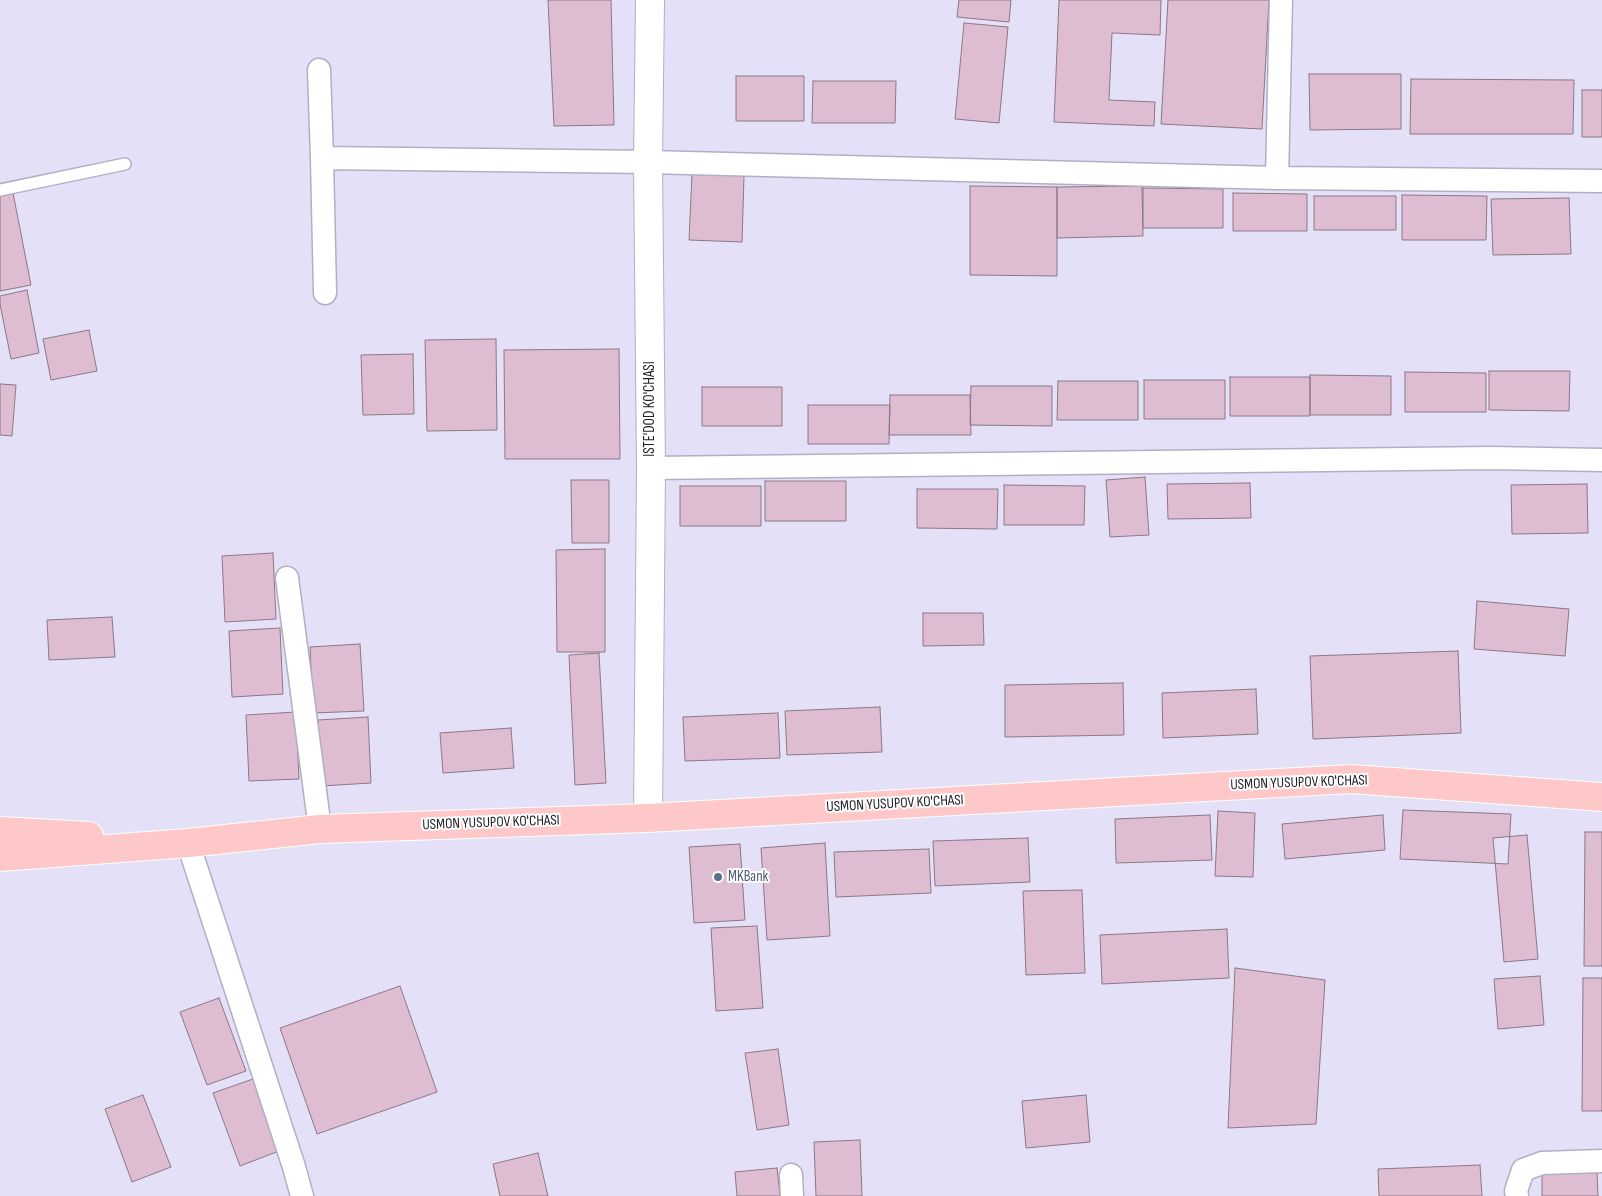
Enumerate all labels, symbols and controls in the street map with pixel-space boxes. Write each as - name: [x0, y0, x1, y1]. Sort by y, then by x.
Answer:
- street label: ISTE'DOD KO'CHASI: [641, 361, 659, 457]
- street label: USMON YUSUPOV KO'CHASI: [1230, 772, 1368, 794]
- street label: USMON YUSUPOV KO'CHASI: [826, 791, 964, 817]
- street label: USMON YUSUPOV KO'CHASI: [422, 812, 560, 834]
- place label: MKBank: [728, 868, 768, 886]
- marker: MKBank: [712, 871, 724, 883]

